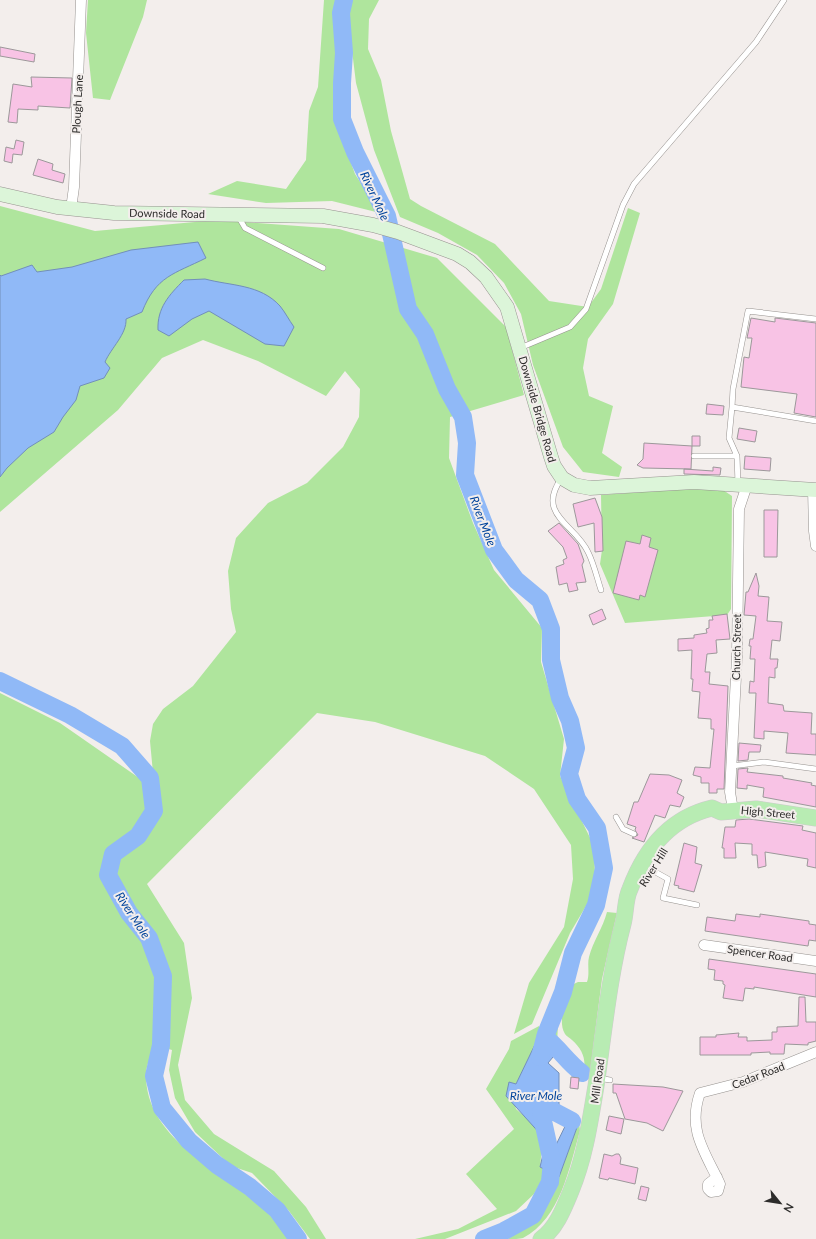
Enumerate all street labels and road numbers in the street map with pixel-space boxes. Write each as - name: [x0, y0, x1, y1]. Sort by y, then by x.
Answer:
- street label: Plough Lane: [69, 74, 85, 134]
- street label: Downside Road: [129, 206, 205, 220]
- street label: Downside Bridge Road: [517, 354, 559, 464]
- street label: Church Street: [729, 614, 743, 680]
- street label: High Street: [740, 803, 796, 821]
- street label: River Hill: [636, 845, 670, 889]
- street label: Spencer Road: [726, 942, 794, 964]
- street label: Mill Road: [587, 1058, 607, 1104]
- street label: Cedar Road: [730, 1059, 786, 1091]

